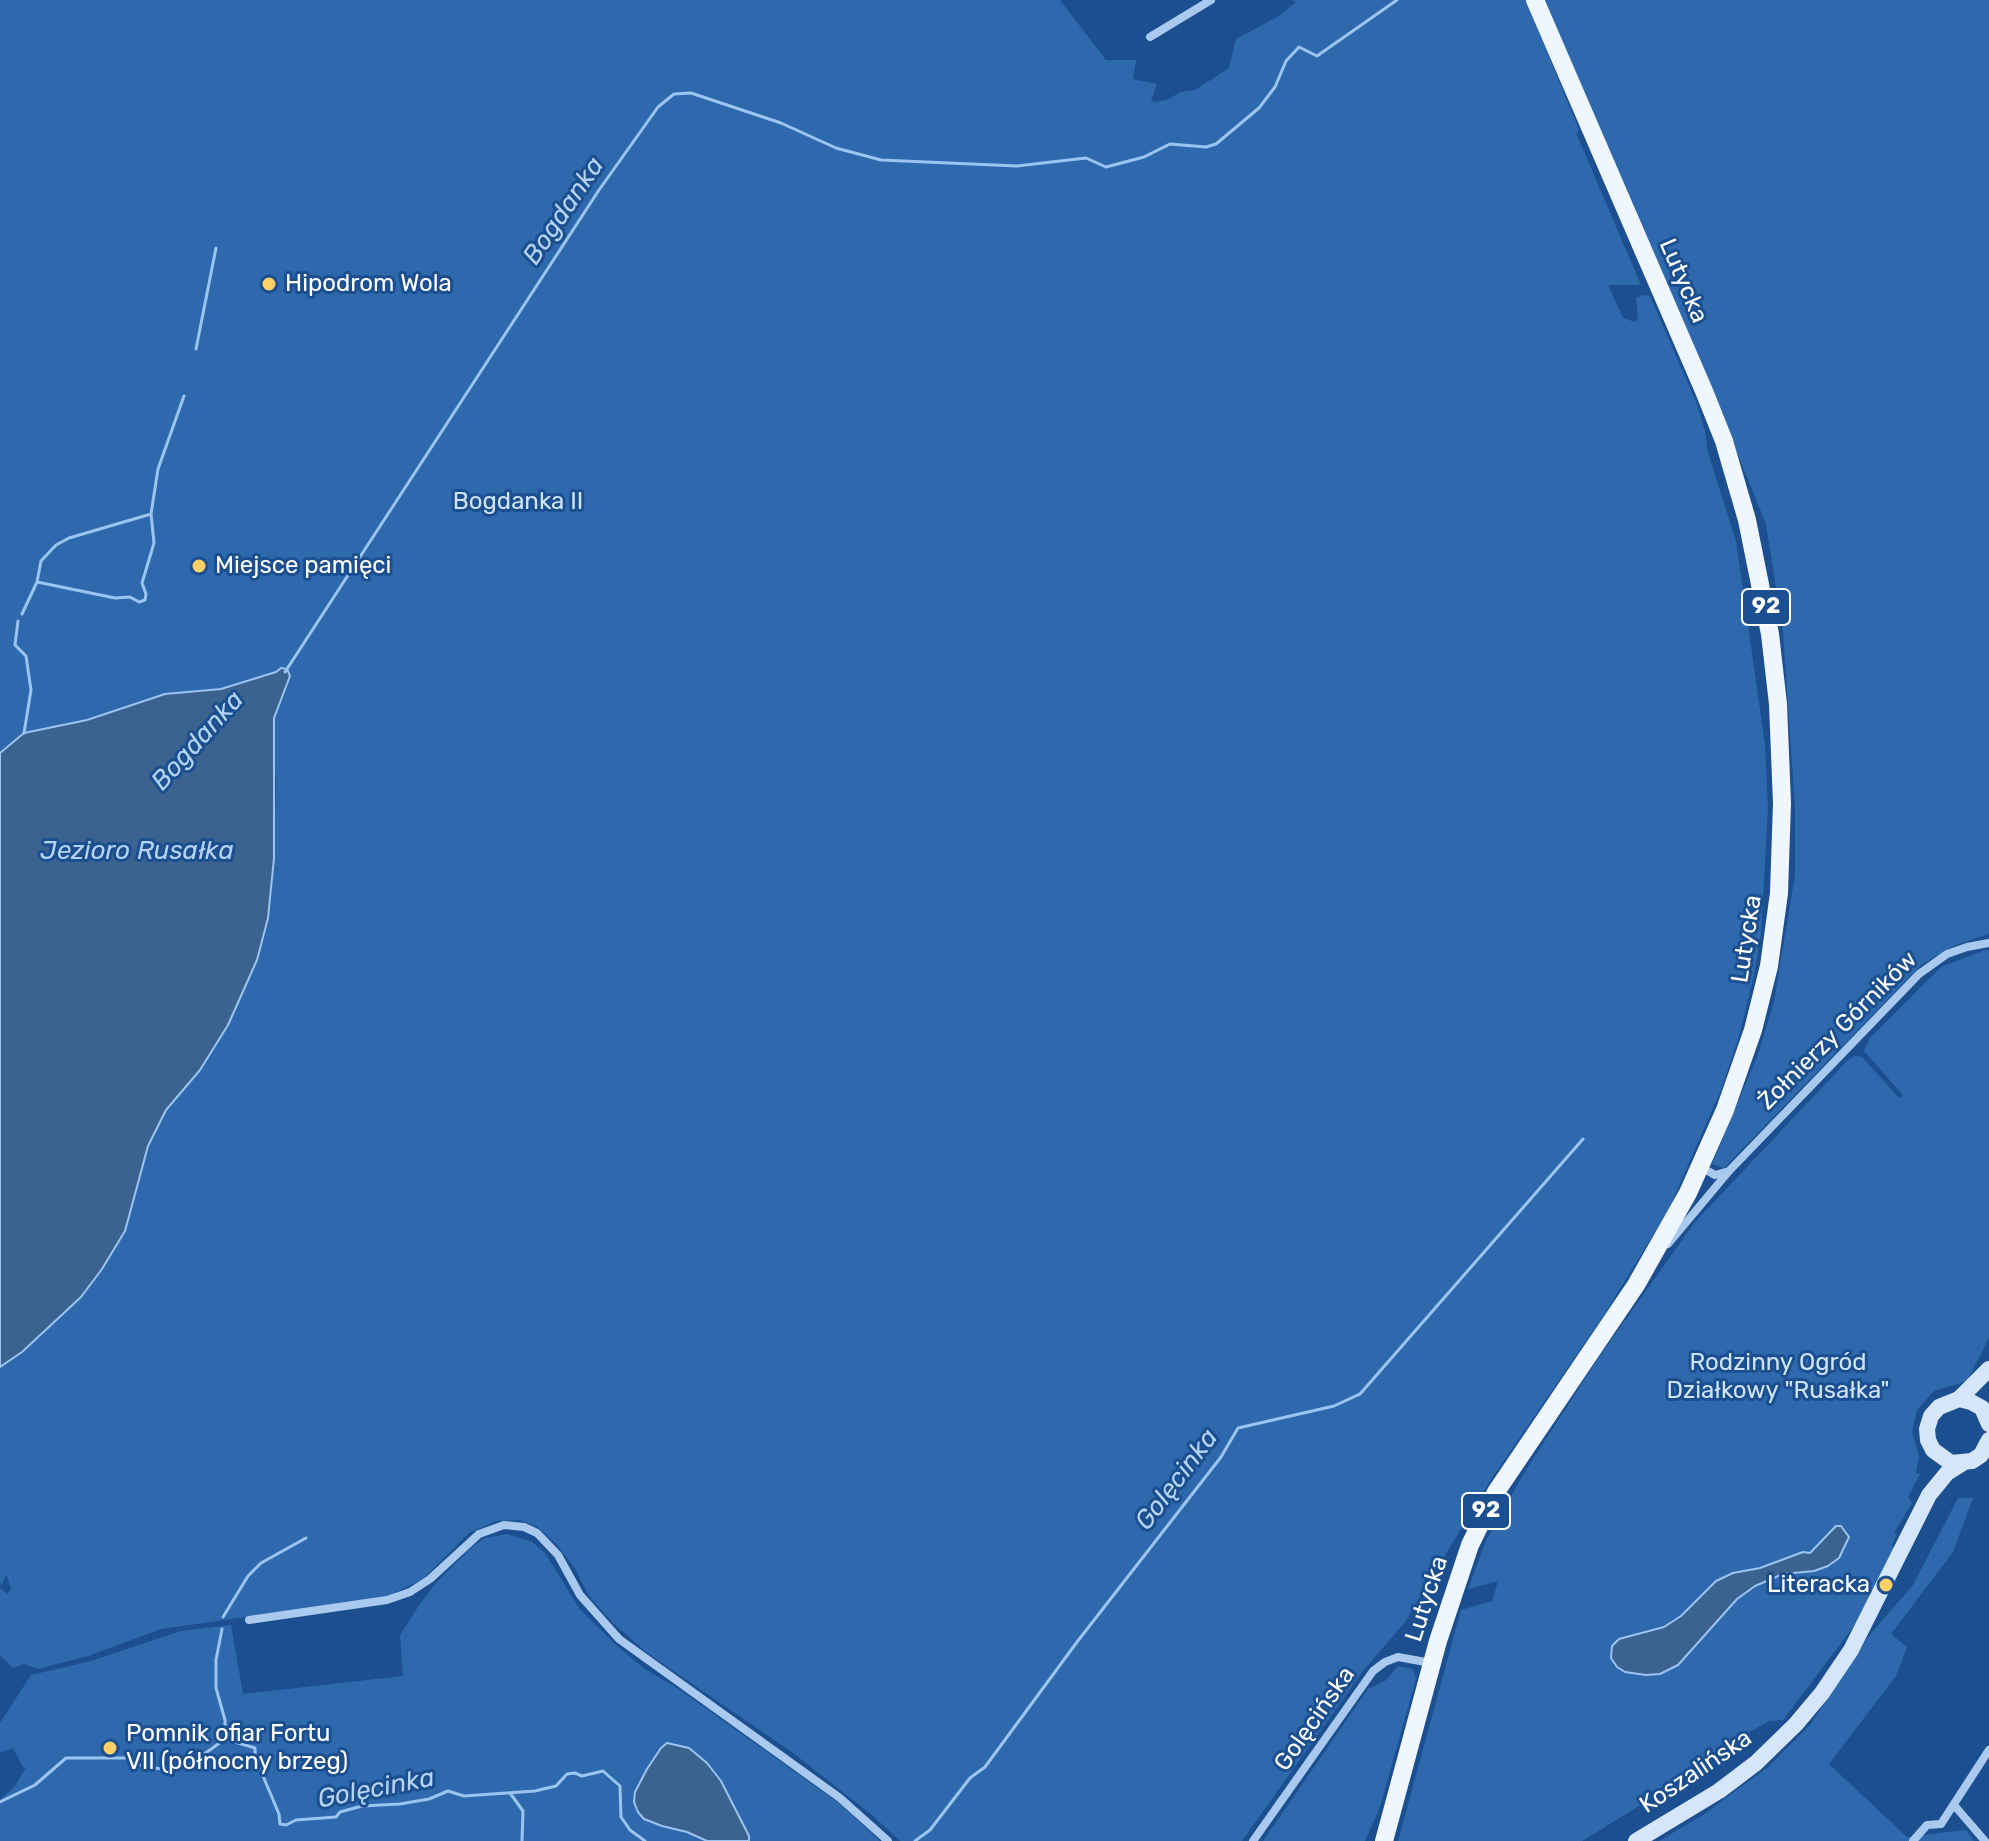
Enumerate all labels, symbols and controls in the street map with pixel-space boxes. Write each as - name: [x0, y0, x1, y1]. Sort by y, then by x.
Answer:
- water label: Bogdanka: [517, 151, 611, 271]
- street label: Lutycka: [1652, 235, 1714, 327]
- place label: Hipodrom Wola: [285, 270, 452, 298]
- marker: Hipodrom Wola: [260, 275, 278, 293]
- park label: Bogdanka II: [453, 488, 583, 516]
- place label: Miejsce pamięci: [215, 552, 391, 580]
- marker: Miejsce pamięci: [190, 557, 208, 575]
- road number: 92: [1742, 589, 1790, 625]
- water label: Bogdanka: [145, 685, 251, 797]
- water label: Jezioro Rusałka: [40, 835, 234, 867]
- street label: Lutycka: [1726, 893, 1768, 985]
- street label: Żołnierzy Górników: [1753, 946, 1923, 1116]
- park label: Rodzinny Ogród Działkowy "Rusałka": [1666, 1349, 1890, 1405]
- water label: Golęcinka: [1129, 1423, 1225, 1537]
- road number: 92: [1462, 1493, 1510, 1529]
- street label: Lutycka: [1400, 1553, 1454, 1645]
- place label: Literacka: [1767, 1571, 1870, 1599]
- marker: Literacka: [1877, 1576, 1895, 1594]
- street label: Golęcińska: [1269, 1661, 1361, 1777]
- place label: Pomnik ofiar Fortu VII (północny brzeg): [126, 1720, 348, 1776]
- street label: Koszalińska: [1634, 1724, 1758, 1820]
- marker: Pomnik ofiar Fortu VII (północny brzeg): [101, 1739, 119, 1757]
- water label: Golęcinka: [315, 1762, 437, 1816]

